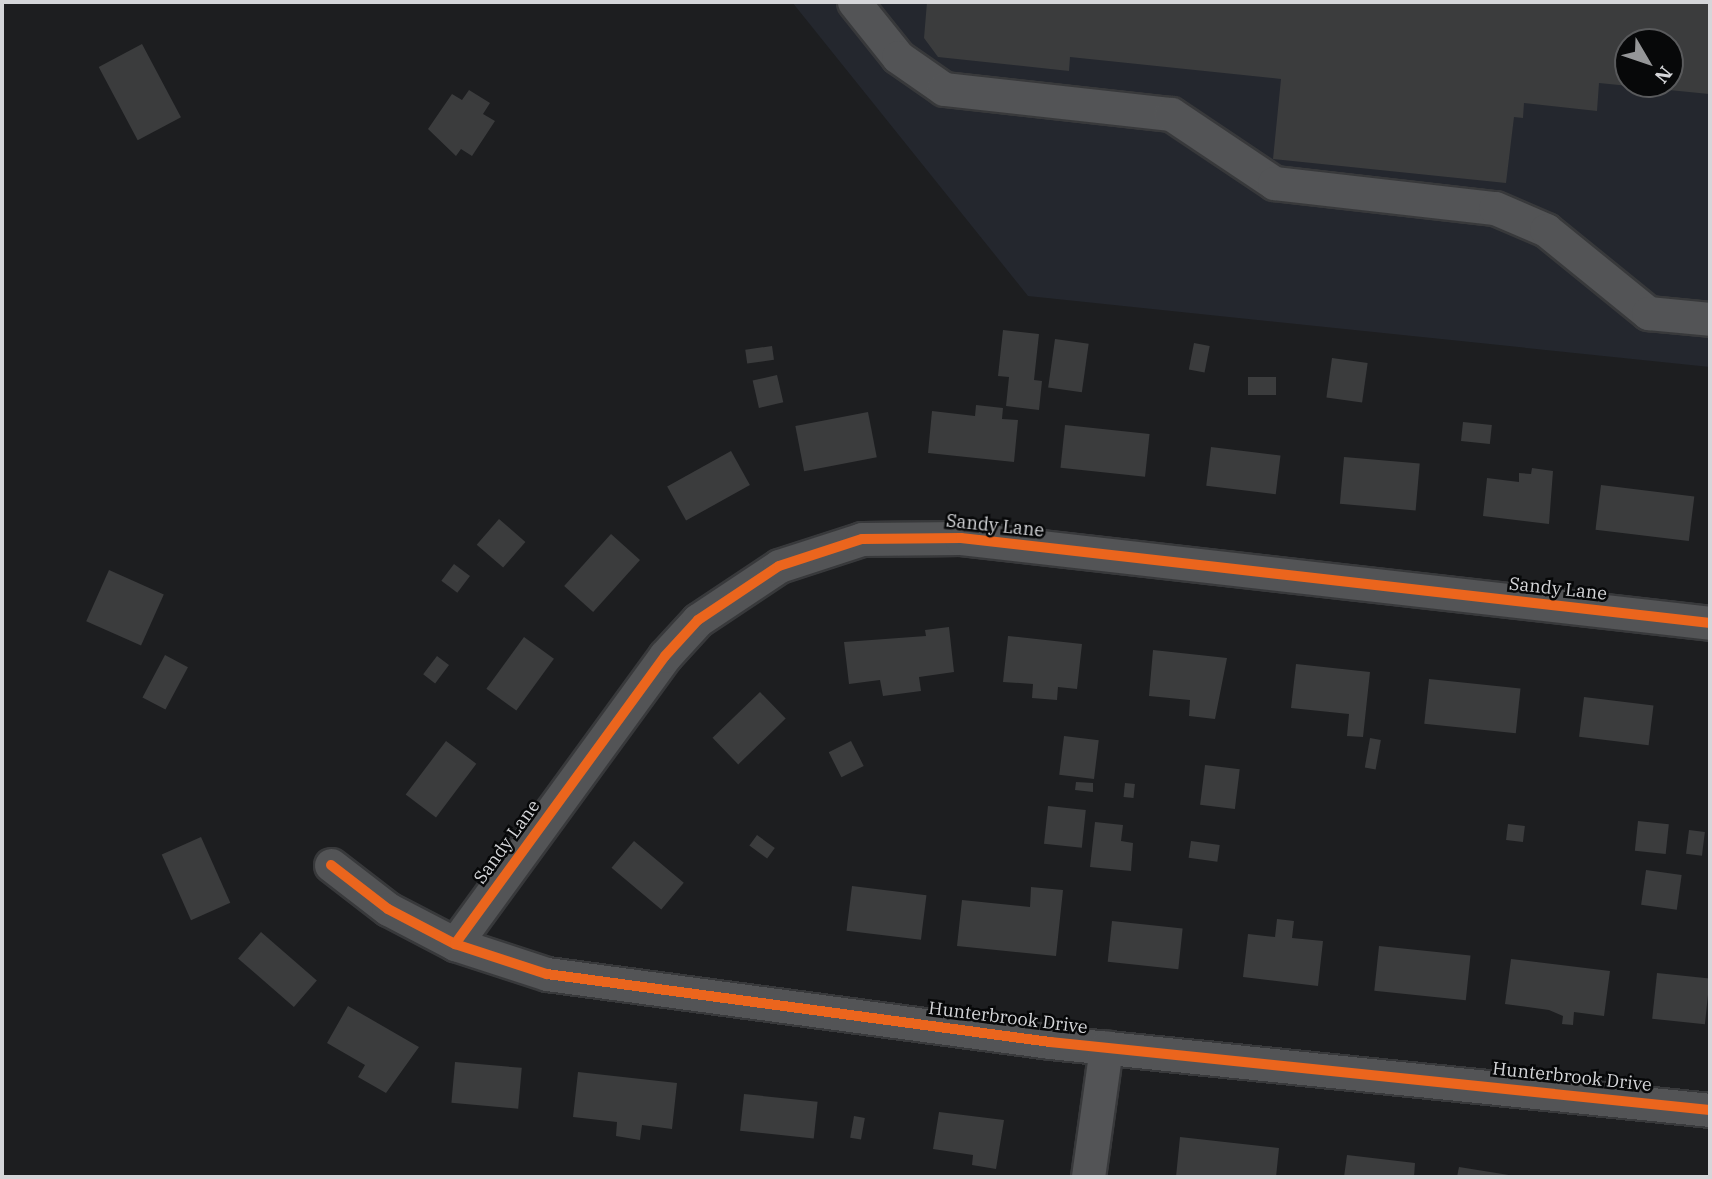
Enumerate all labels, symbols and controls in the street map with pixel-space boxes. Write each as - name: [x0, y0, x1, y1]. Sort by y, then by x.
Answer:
- north arrow: [1614, 28, 1684, 98]
- text: N: [1650, 62, 1678, 88]
- street label: Sandy Lane: [945, 510, 1045, 542]
- street label: Sandy Lane: [1508, 573, 1608, 605]
- street label: Sandy Lane: [469, 796, 545, 888]
- street label: Hunterbrook Drive: [927, 998, 1089, 1038]
- street label: Hunterbrook Drive: [1491, 1058, 1653, 1096]

